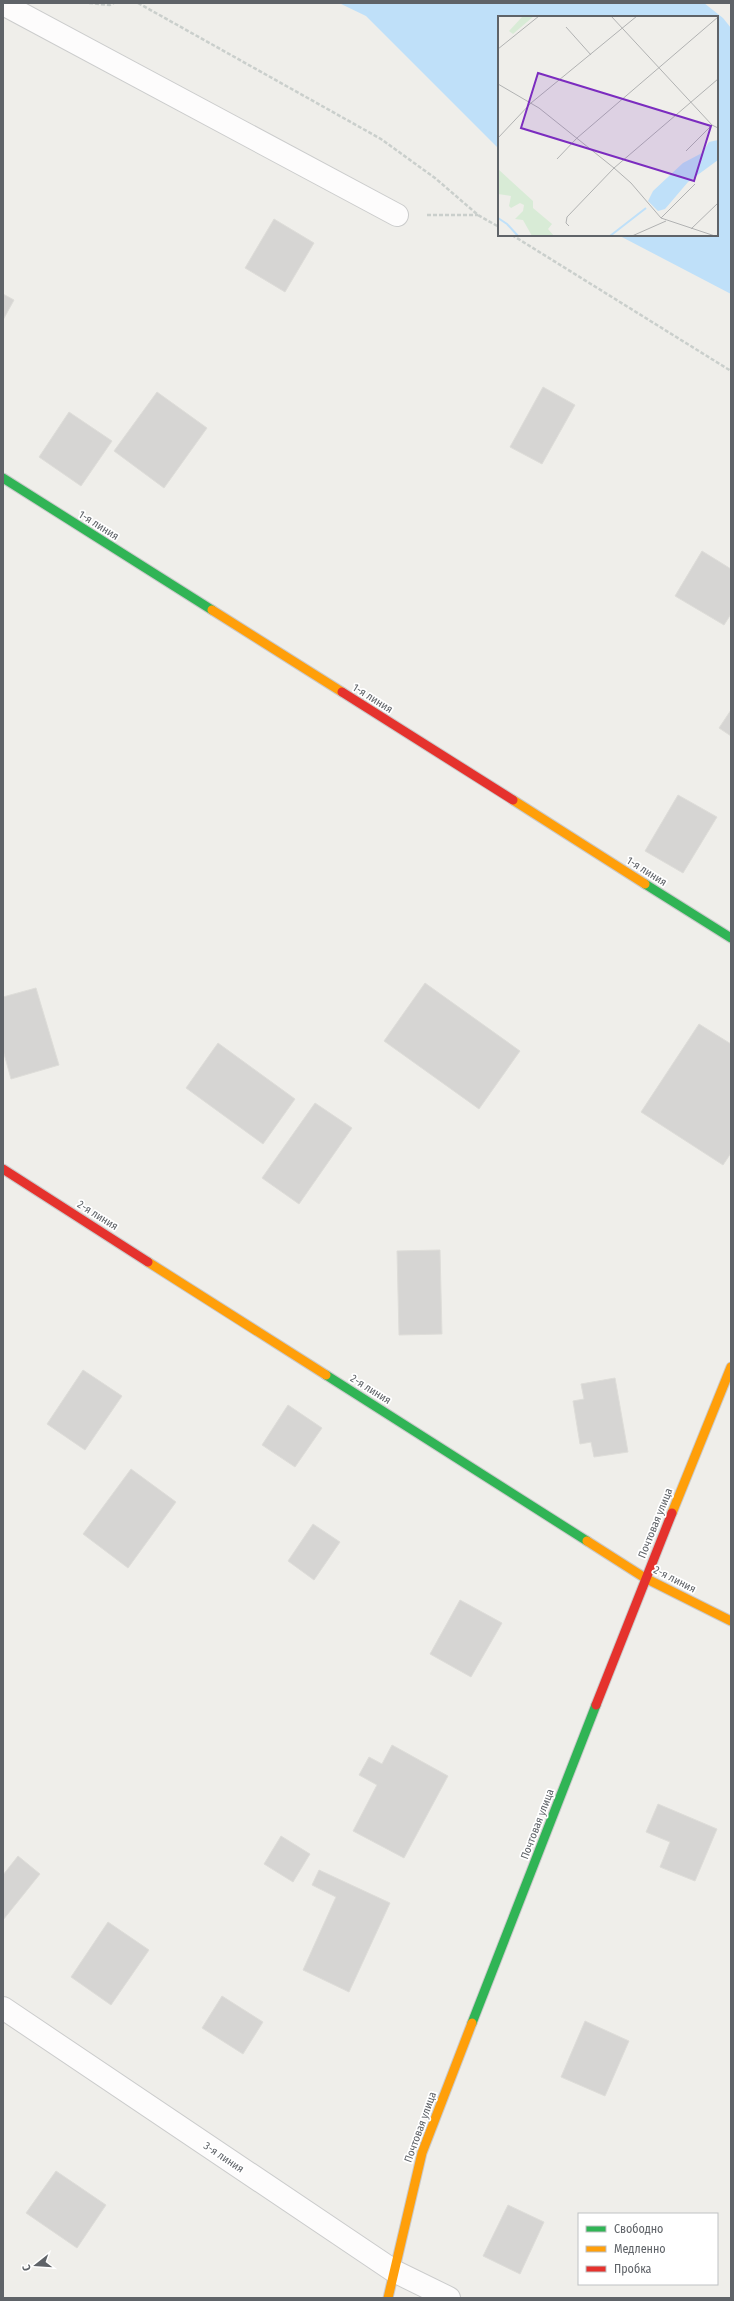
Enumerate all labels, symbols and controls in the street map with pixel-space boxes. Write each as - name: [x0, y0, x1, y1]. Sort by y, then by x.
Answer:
- inset map: [498, 16, 718, 236]
- street label: 1-я линия: [76, 508, 121, 543]
- street label: 1-я линия: [350, 681, 395, 716]
- street label: 1-я линия: [624, 854, 669, 889]
- street label: 2-я линия: [75, 1198, 121, 1233]
- street label: 2-я линия: [348, 1372, 394, 1407]
- street label: Почтовая улица: [636, 1486, 675, 1560]
- street label: 2-я линия: [652, 1563, 698, 1596]
- street label: Почтовая улица: [518, 1787, 557, 1861]
- street label: Почтовая улица: [402, 2090, 439, 2164]
- street label: 3-я линия: [201, 2139, 246, 2176]
- legend: [578, 2213, 718, 2285]
- text: Свободно: [614, 2222, 663, 2236]
- text: Медленно: [614, 2242, 666, 2256]
- north arrow: [16, 2245, 56, 2285]
- text: Пробка: [614, 2262, 652, 2276]
- text: С: [20, 2263, 34, 2272]

